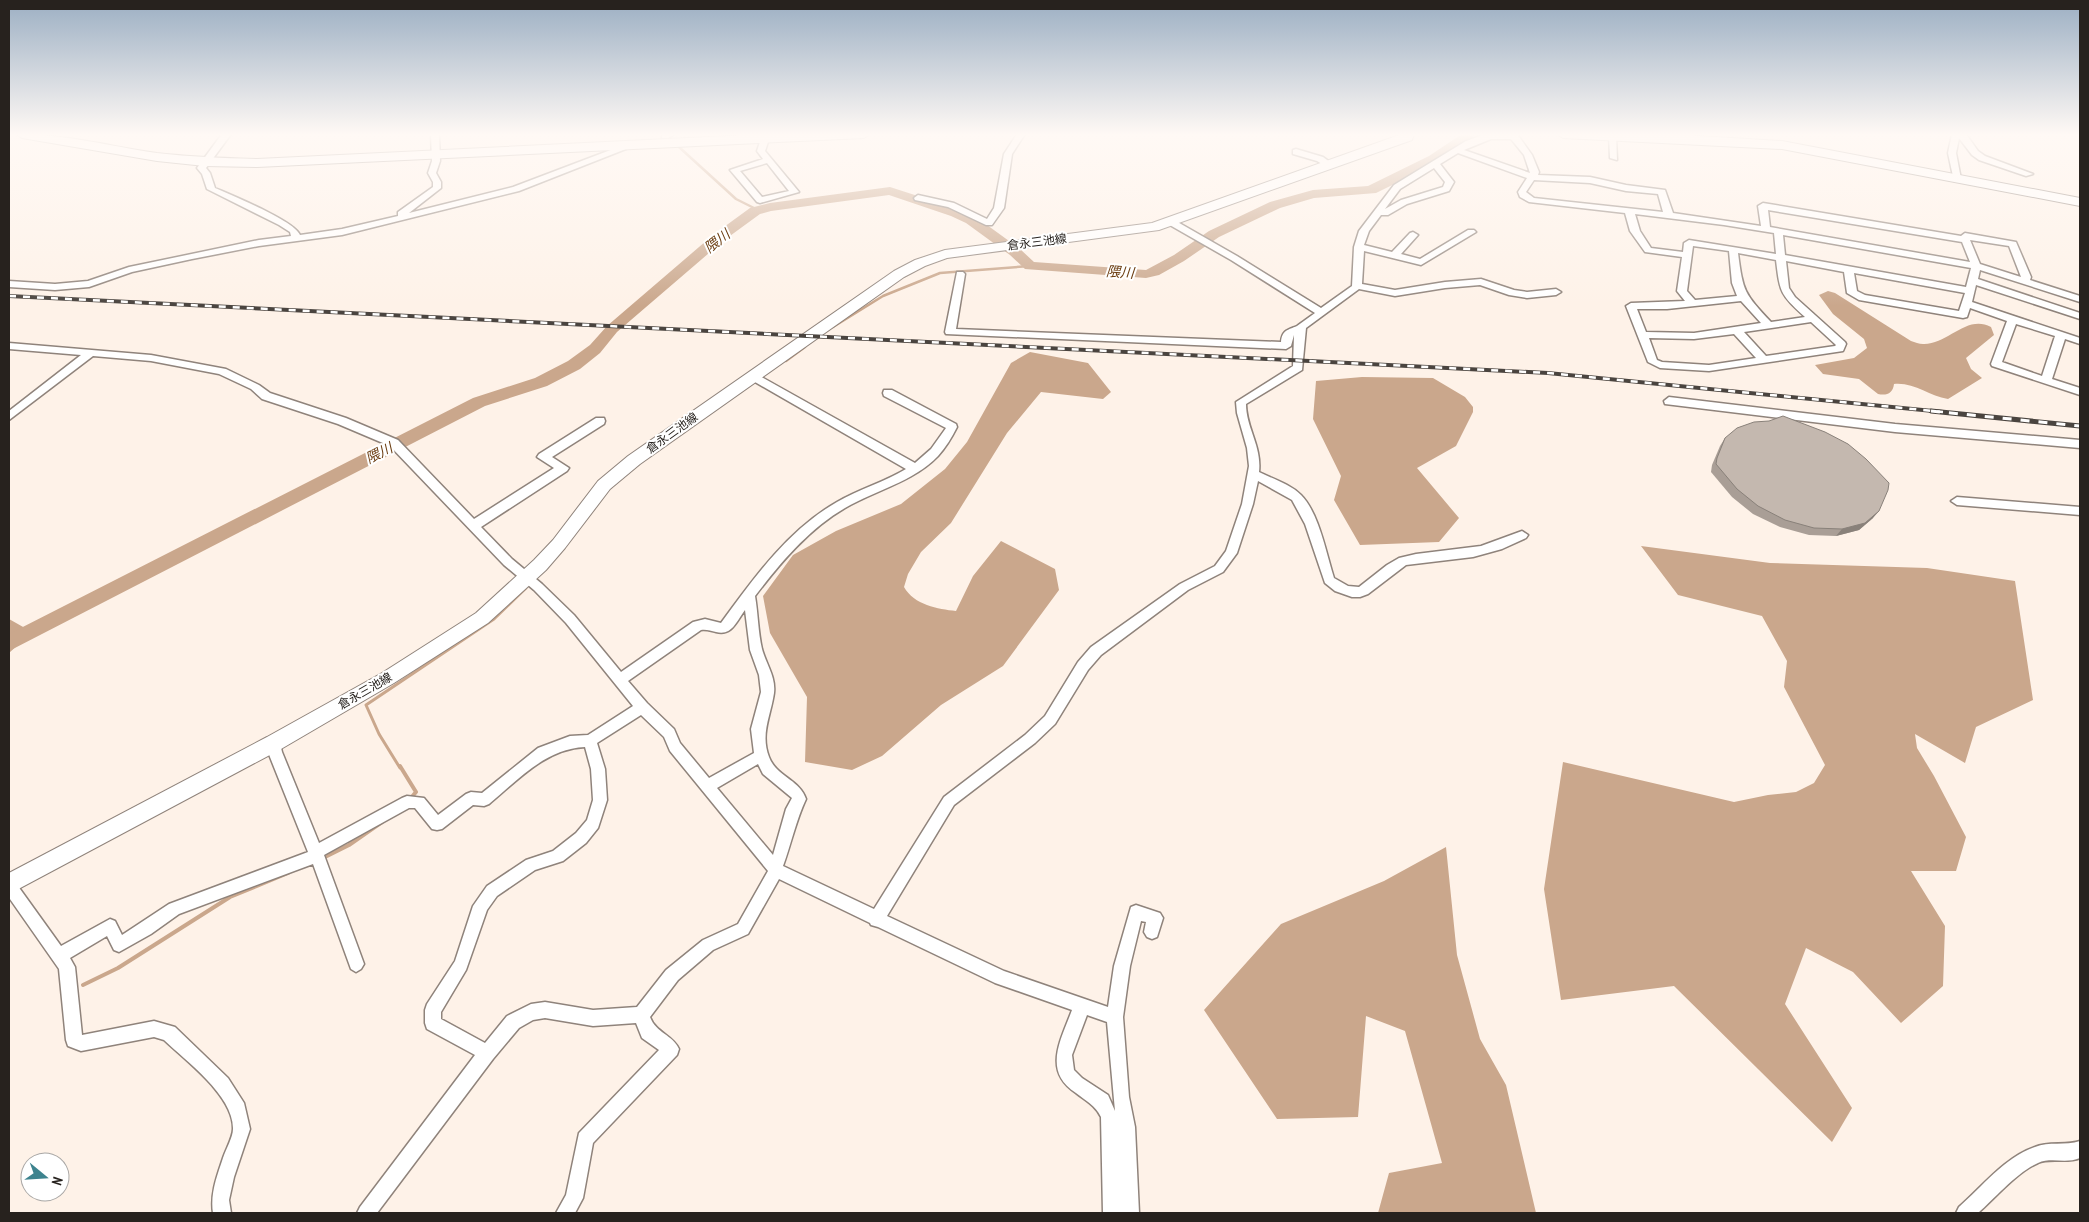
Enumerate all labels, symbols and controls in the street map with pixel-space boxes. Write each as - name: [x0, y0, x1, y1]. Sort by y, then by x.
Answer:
- water label: 隈川: [700, 224, 735, 257]
- street label: 倉永三池線: [1006, 230, 1068, 253]
- water label: 隈川: [1105, 262, 1137, 282]
- street label: 倉永三池線: [643, 409, 700, 456]
- water label: 隈川: [362, 438, 397, 467]
- street label: 倉永三池線: [335, 669, 394, 712]
- north arrow: [20, 1152, 70, 1202]
- text: N: [48, 1175, 67, 1187]

